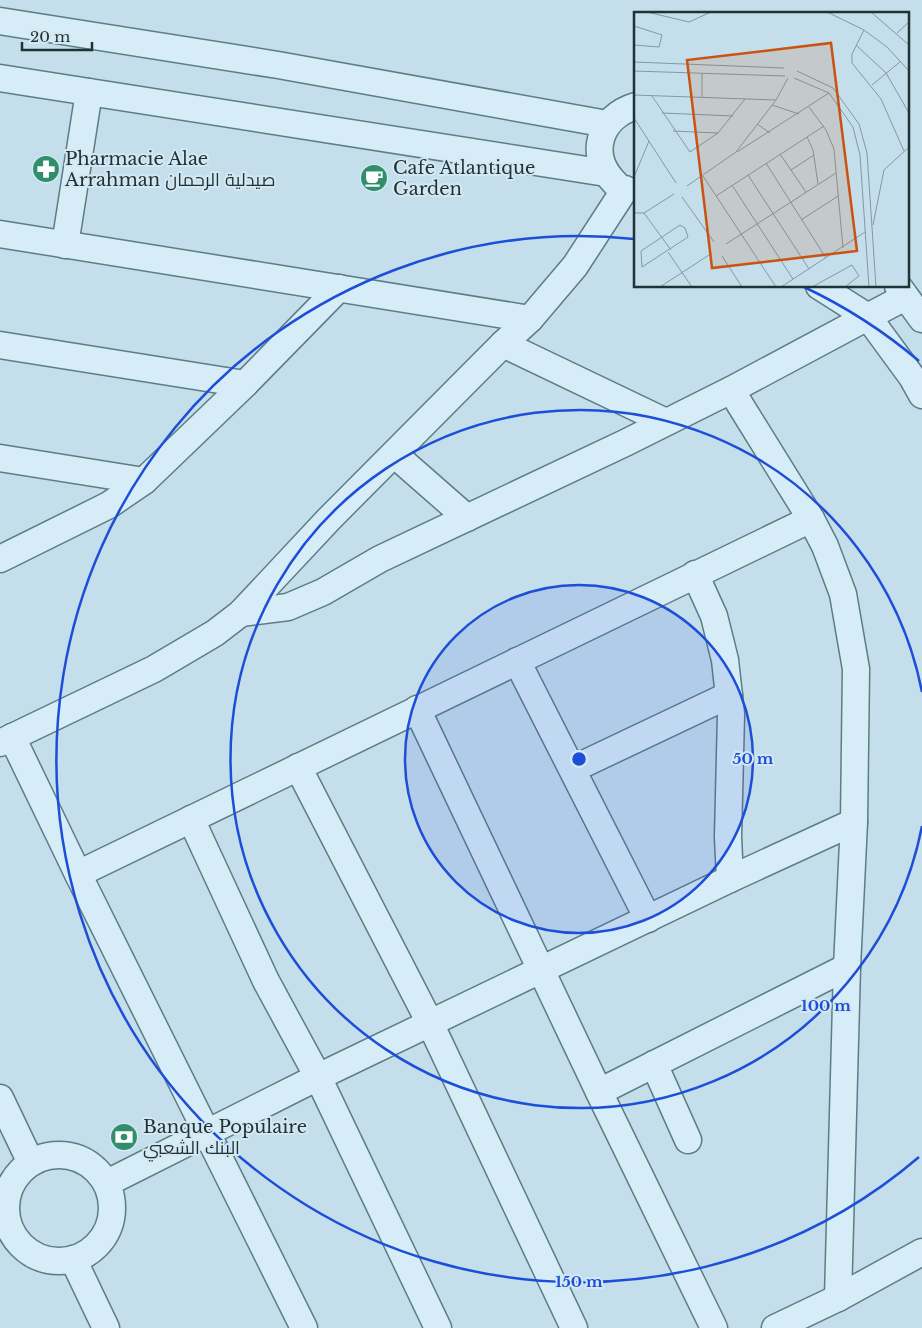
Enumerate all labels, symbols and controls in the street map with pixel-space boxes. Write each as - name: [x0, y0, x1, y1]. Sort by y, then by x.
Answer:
- inset map: [634, 12, 910, 288]
- scale bar: [22, 20, 92, 52]
- text: 20 m: [30, 27, 70, 46]
- place label: Pharmacie Alae Arrahman صيدلية الرحمان: [64, 148, 275, 191]
- pharmacy icon: Pharmacie Alae Arrahman صيدلية الرحمان: [31, 154, 61, 184]
- place label: Cafe Atlantique Garden: [393, 157, 535, 200]
- cafe icon: Cafe Atlantique Garden: [359, 163, 389, 193]
- text: 50 m: [733, 749, 774, 768]
- centre of rings: [570, 750, 588, 768]
- text: 100 m: [801, 996, 851, 1015]
- place label: Banque Populaire البنك الشعبي: [143, 1116, 307, 1162]
- bank icon: Banque Populaire البنك الشعبي: [109, 1122, 139, 1152]
- text: 150 m: [555, 1272, 603, 1291]

